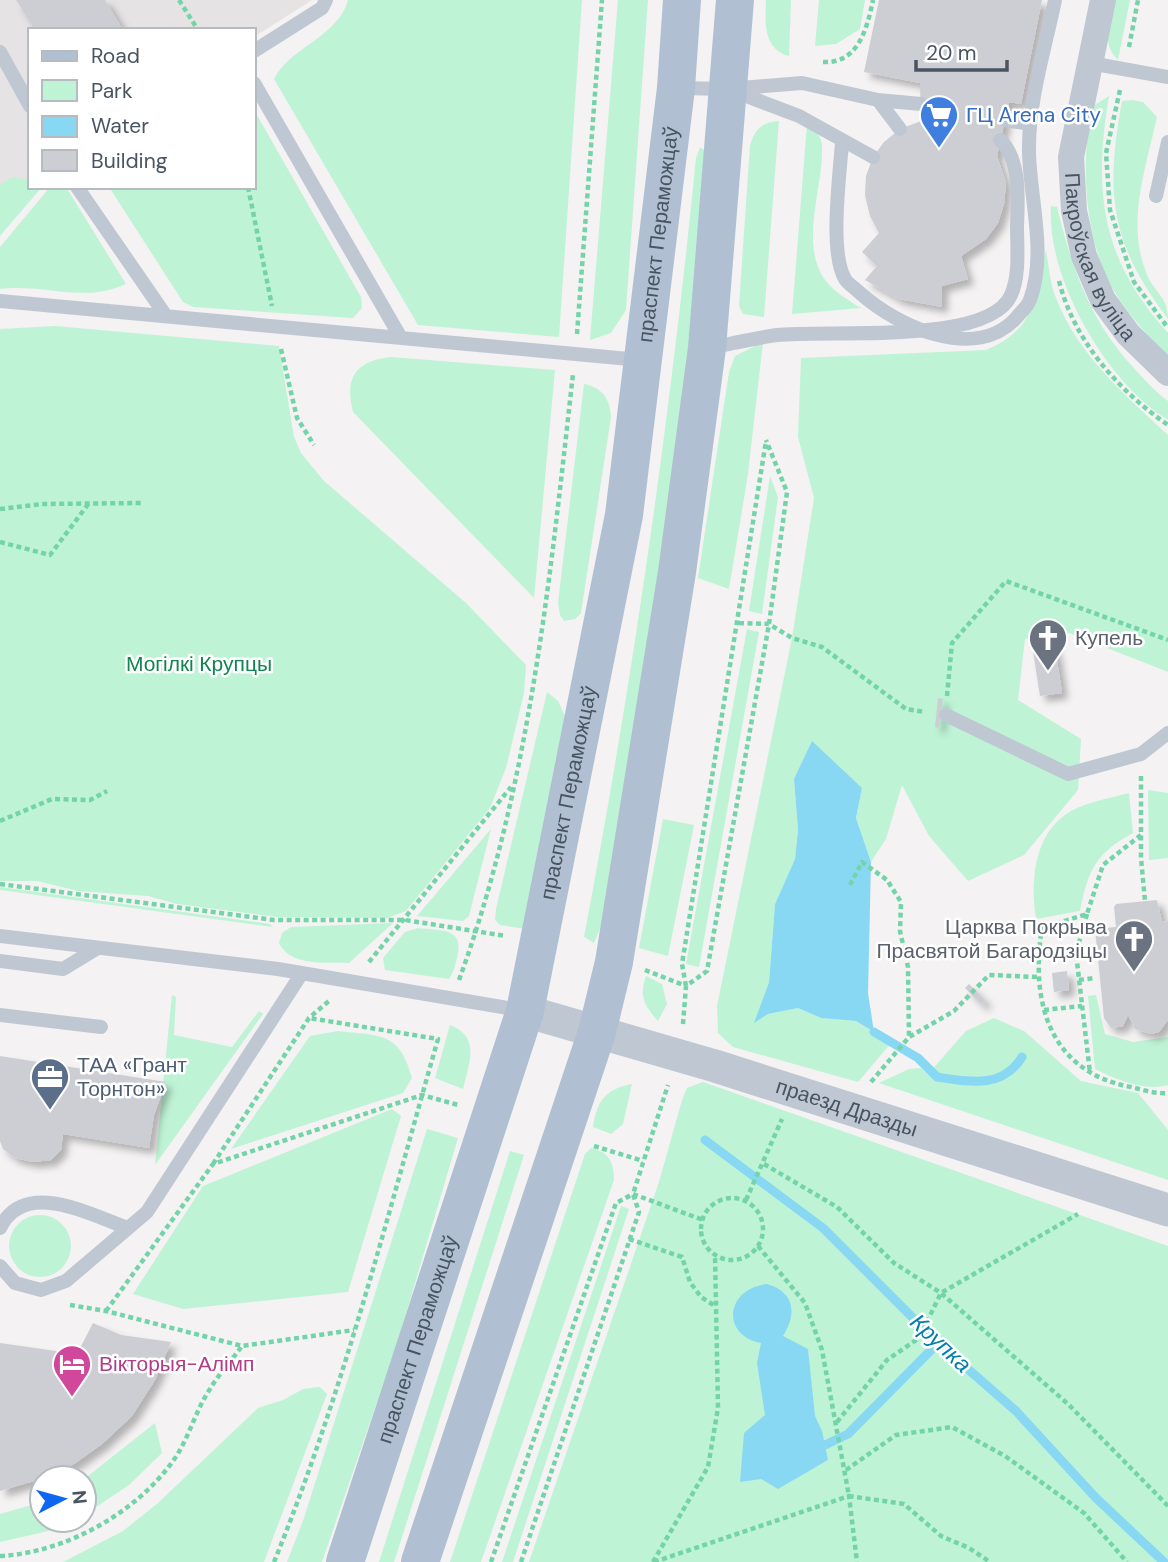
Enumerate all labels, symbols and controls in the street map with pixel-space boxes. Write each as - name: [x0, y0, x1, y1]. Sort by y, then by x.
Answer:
- legend: [28, 28, 256, 189]
- scale bar: [916, 28, 1007, 72]
- text: 20 m: [926, 39, 977, 67]
- text: Road: [91, 42, 140, 70]
- text: Park: [91, 77, 133, 105]
- supermarket icon: ГЦ Arena City: [918, 94, 960, 149]
- place label: ГЦ Arena City: [966, 101, 1101, 129]
- text: Water: [91, 112, 149, 140]
- street label: праспект Пераможцаў: [631, 124, 685, 344]
- text: Building: [91, 147, 168, 175]
- street label: Пакроўская вуліца: [1058, 172, 1143, 347]
- church icon: Купель: [1027, 617, 1069, 672]
- place label: Купель: [1075, 624, 1143, 652]
- park label: Могілкі Крупцы: [126, 650, 272, 678]
- street label: праспект Пераможцаў: [534, 683, 604, 902]
- place label: Царква Покрыва Прасвятой Багародзіцы: [876, 913, 1107, 965]
- church icon: Царква Покрыва Прасвятой Багародзіцы: [1113, 918, 1155, 973]
- place label: ТАА «Грант Торнтон»: [77, 1051, 187, 1103]
- office icon: ТАА «Грант Торнтон»: [29, 1056, 71, 1111]
- street label: праезд Дразды: [772, 1072, 921, 1143]
- street label: праспект Пераможцаў: [371, 1231, 465, 1447]
- water label: Крупка: [904, 1307, 978, 1379]
- hotel icon: Вікторыя-Алімп: [51, 1343, 93, 1398]
- place label: Вікторыя-Алімп: [99, 1350, 254, 1378]
- north arrow: [28, 1464, 98, 1534]
- text: N: [66, 1489, 93, 1505]

